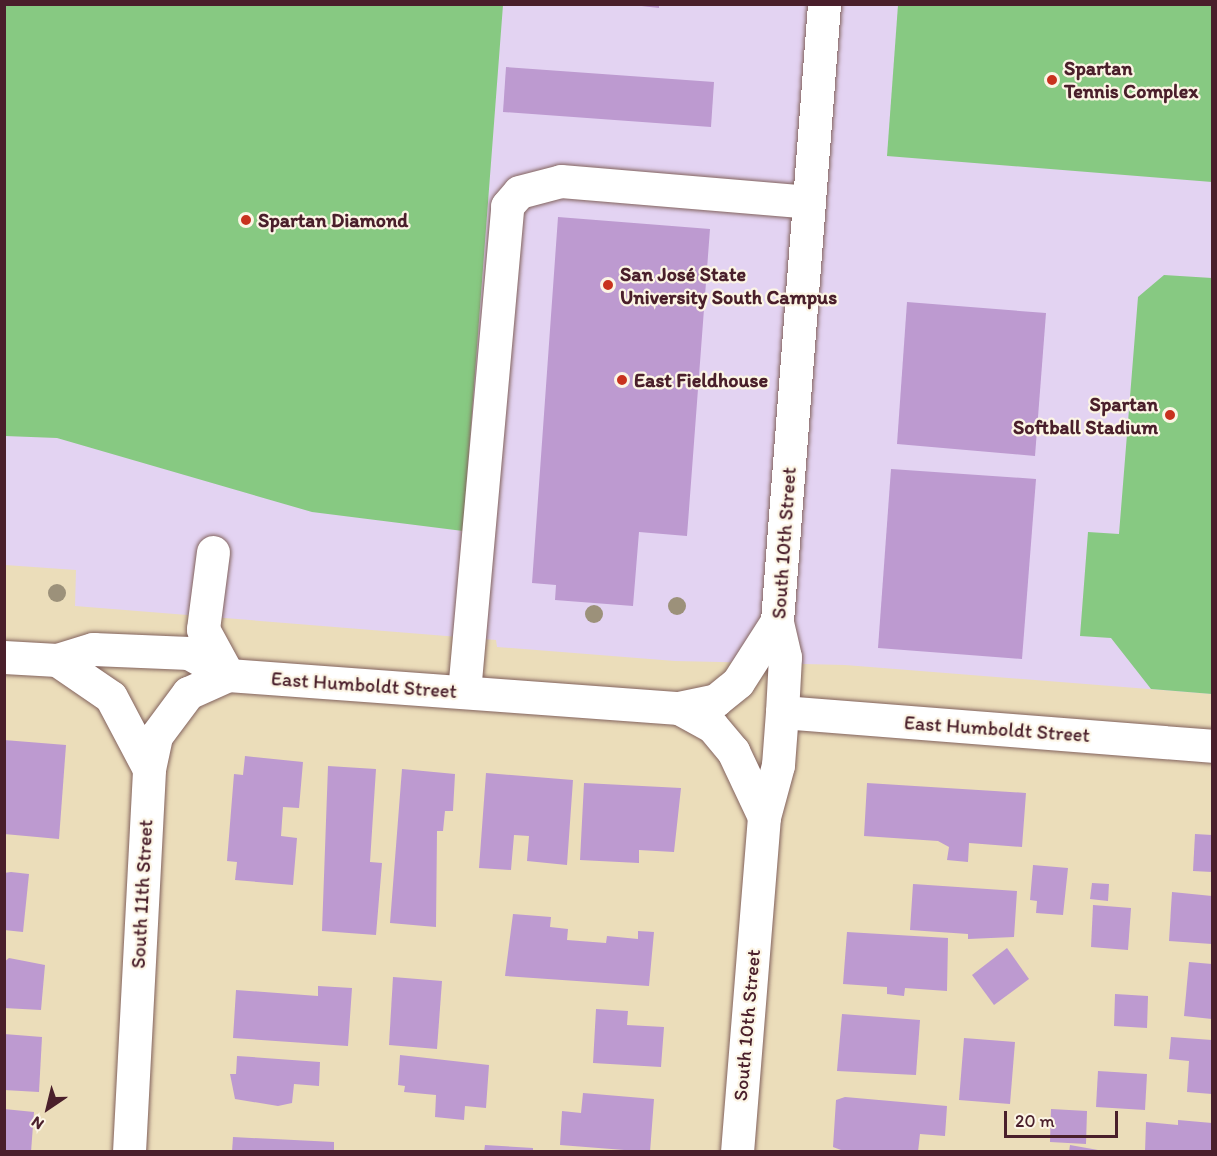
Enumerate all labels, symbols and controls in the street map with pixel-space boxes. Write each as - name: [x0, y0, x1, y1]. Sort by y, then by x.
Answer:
- place label: Spartan Tennis Complex: [1064, 56, 1198, 103]
- marker: Spartan Tennis Complex: [1045, 73, 1059, 87]
- place label: Spartan Diamond: [258, 208, 408, 232]
- marker: Spartan Diamond: [239, 213, 253, 227]
- place label: San José State University South Campus: [620, 262, 836, 309]
- marker: San José State University South Campus: [601, 278, 615, 292]
- place label: East Fieldhouse: [634, 368, 768, 392]
- marker: East Fieldhouse: [615, 373, 629, 387]
- place label: Spartan Softball Stadium: [1013, 392, 1158, 439]
- marker: Spartan Softball Stadium: [1163, 408, 1177, 422]
- street label: South 10th Street: [767, 467, 801, 619]
- street label: East Humboldt Street: [270, 667, 458, 703]
- street label: East Humboldt Street: [903, 711, 1091, 747]
- street label: South 11th Street: [126, 819, 158, 969]
- street label: South 10th Street: [728, 949, 766, 1101]
- north arrow: [18, 1078, 78, 1138]
- scale bar: [1007, 1099, 1121, 1137]
- text: 20 m: [1015, 1110, 1055, 1132]
- text: N: [28, 1112, 47, 1134]

